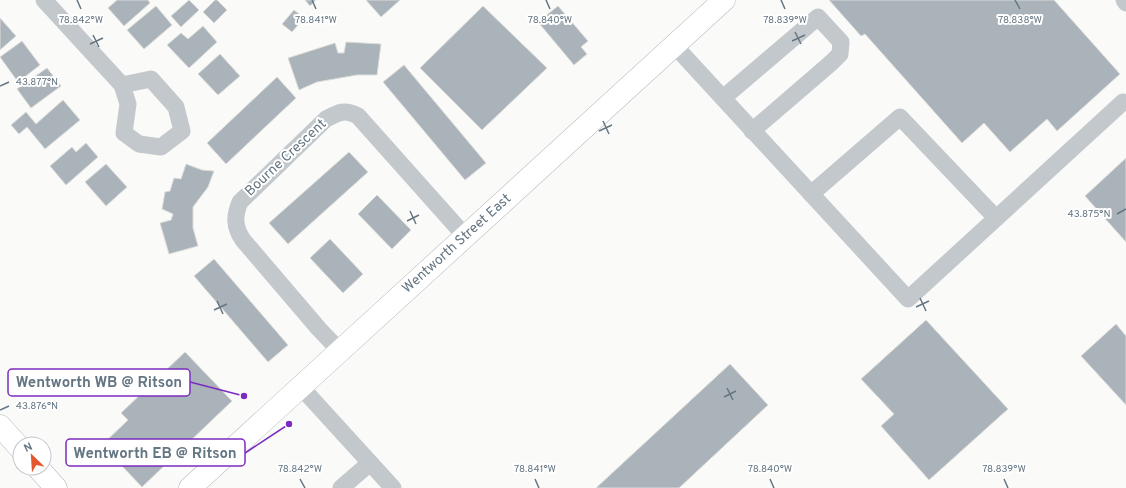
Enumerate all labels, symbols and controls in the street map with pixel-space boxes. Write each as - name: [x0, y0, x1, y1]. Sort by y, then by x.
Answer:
- text: 78.842°W: [59, 14, 103, 27]
- text: 78.841°W: [295, 14, 337, 27]
- text: 78.840°W: [528, 14, 572, 27]
- text: 78.839°W: [763, 14, 807, 27]
- text: 78.838°W: [998, 14, 1042, 27]
- text: 43.877°N: [16, 76, 58, 89]
- street label: Bourne Crescent: [242, 116, 330, 200]
- street label: Wentworth Street East: [399, 191, 515, 297]
- text: 43.875°N: [1067, 208, 1111, 221]
- callout: Wentworth WB @ Ritson: [8, 369, 190, 396]
- text: Wentworth WB @ Ritson: [16, 374, 182, 393]
- text: 43.876°N: [16, 400, 58, 413]
- north arrow: [12, 436, 52, 476]
- callout: Wentworth EB @ Ritson: [66, 439, 245, 466]
- text: N: [22, 440, 35, 456]
- text: Wentworth EB @ Ritson: [73, 445, 237, 464]
- text: 78.842°W: [278, 463, 322, 476]
- text: 78.841°W: [514, 463, 556, 476]
- text: 78.840°W: [748, 463, 792, 476]
- text: 78.839°W: [982, 463, 1026, 476]

